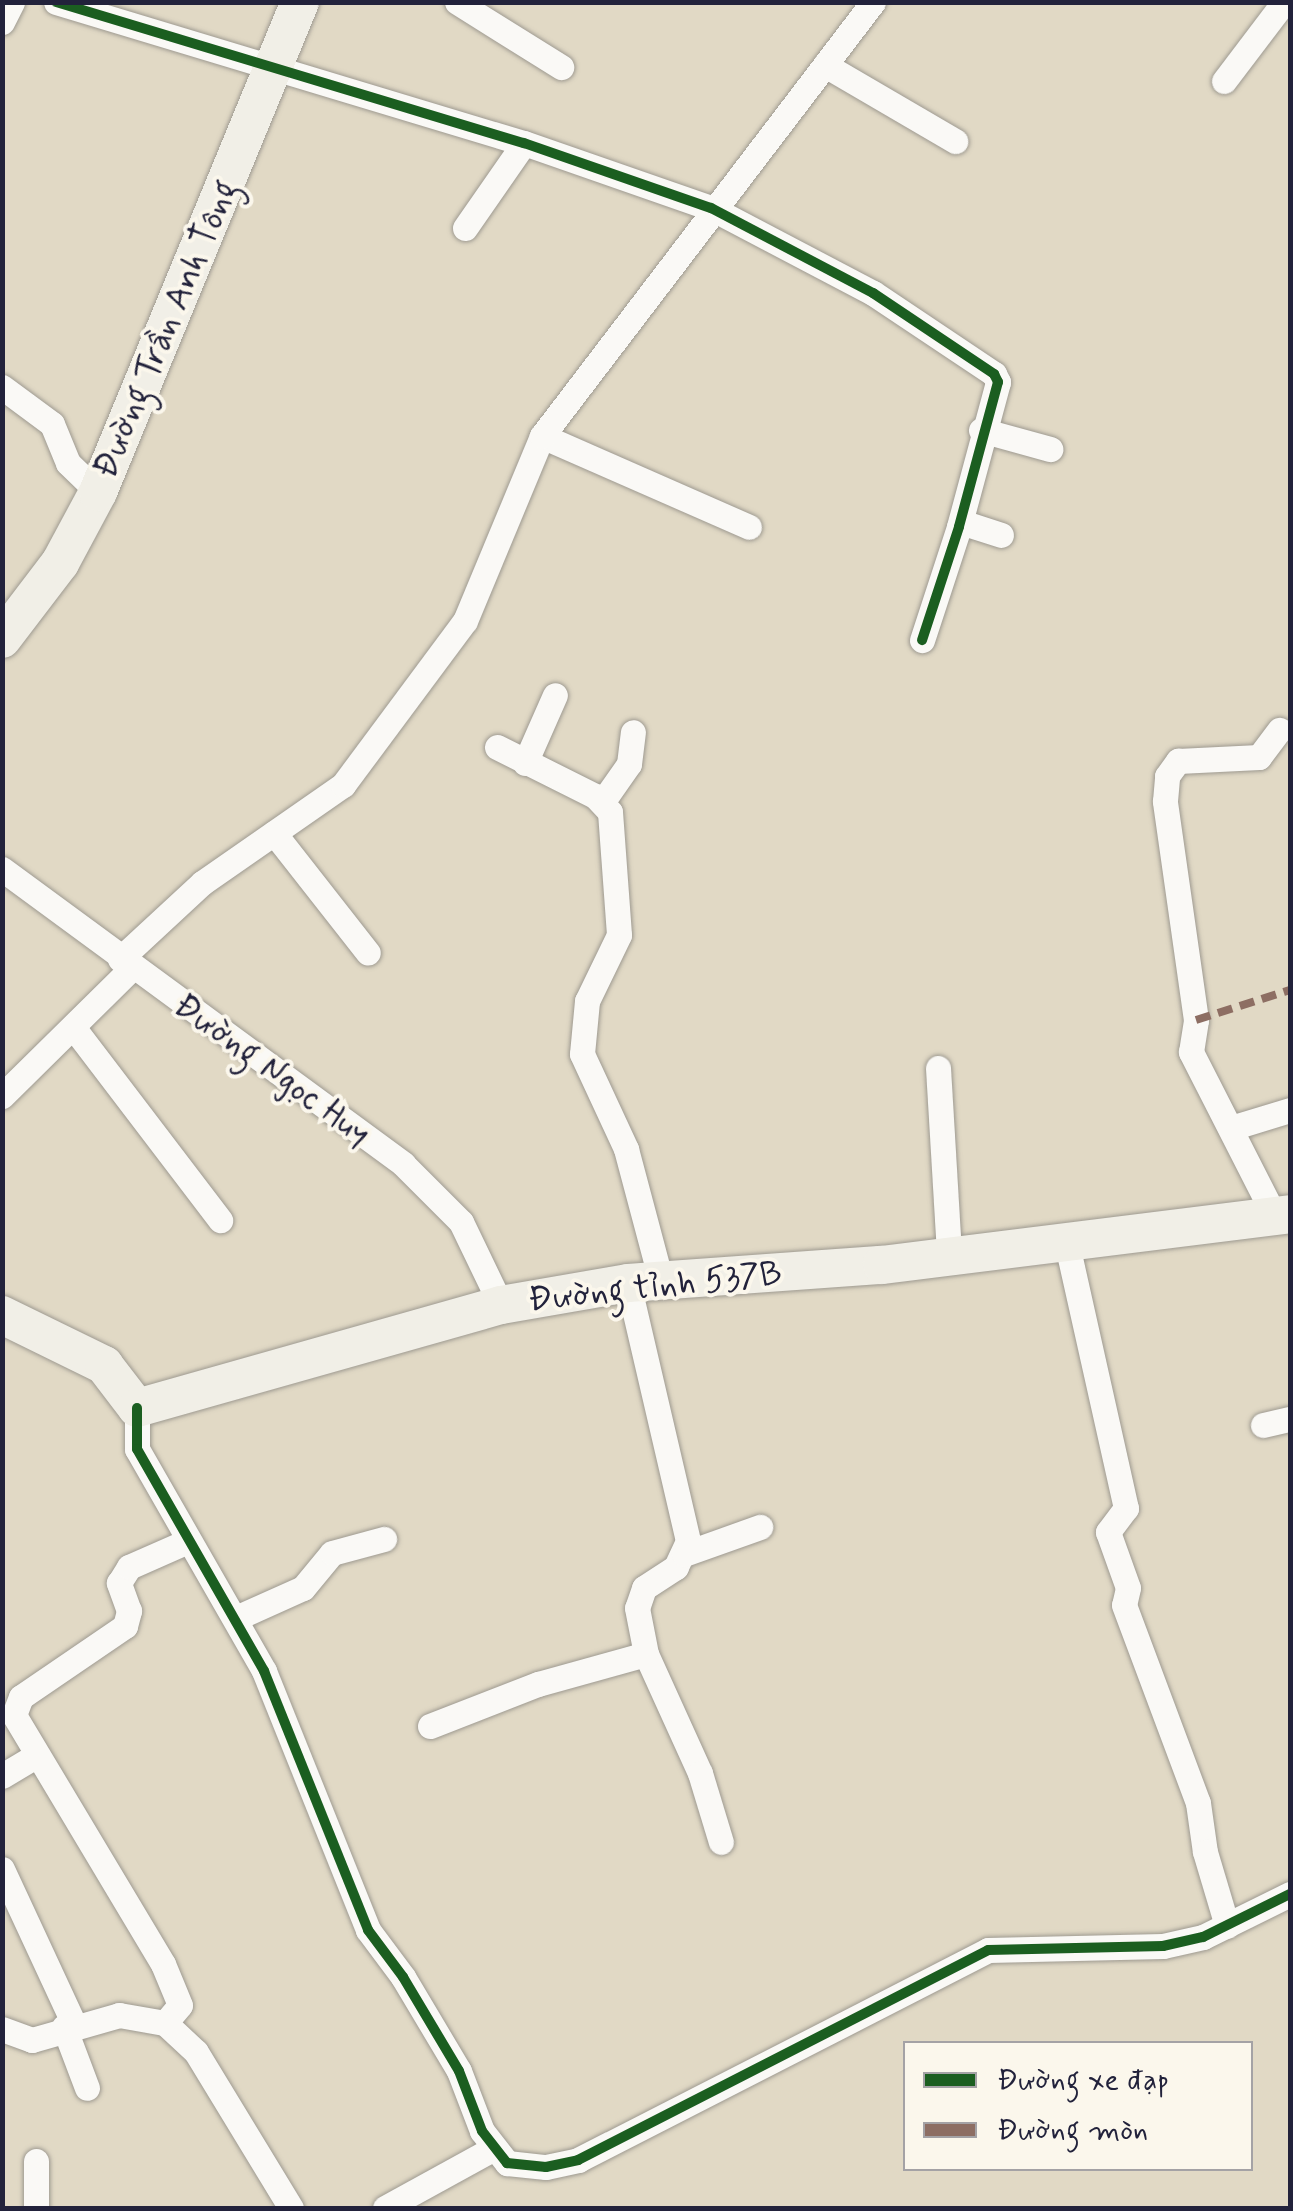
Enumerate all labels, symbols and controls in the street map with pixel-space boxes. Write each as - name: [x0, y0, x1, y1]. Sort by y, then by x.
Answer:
- street label: Đường Trần Anh Tông: [85, 175, 247, 483]
- street label: Đường Ngọc Huy: [163, 982, 381, 1158]
- street label: Đường tỉnh 537B: [524, 1253, 786, 1321]
- legend: [903, 2041, 1253, 2171]
- text: Đường xe đạp: [997, 2061, 1169, 2100]
- text: Đường mòn: [997, 2111, 1148, 2150]

